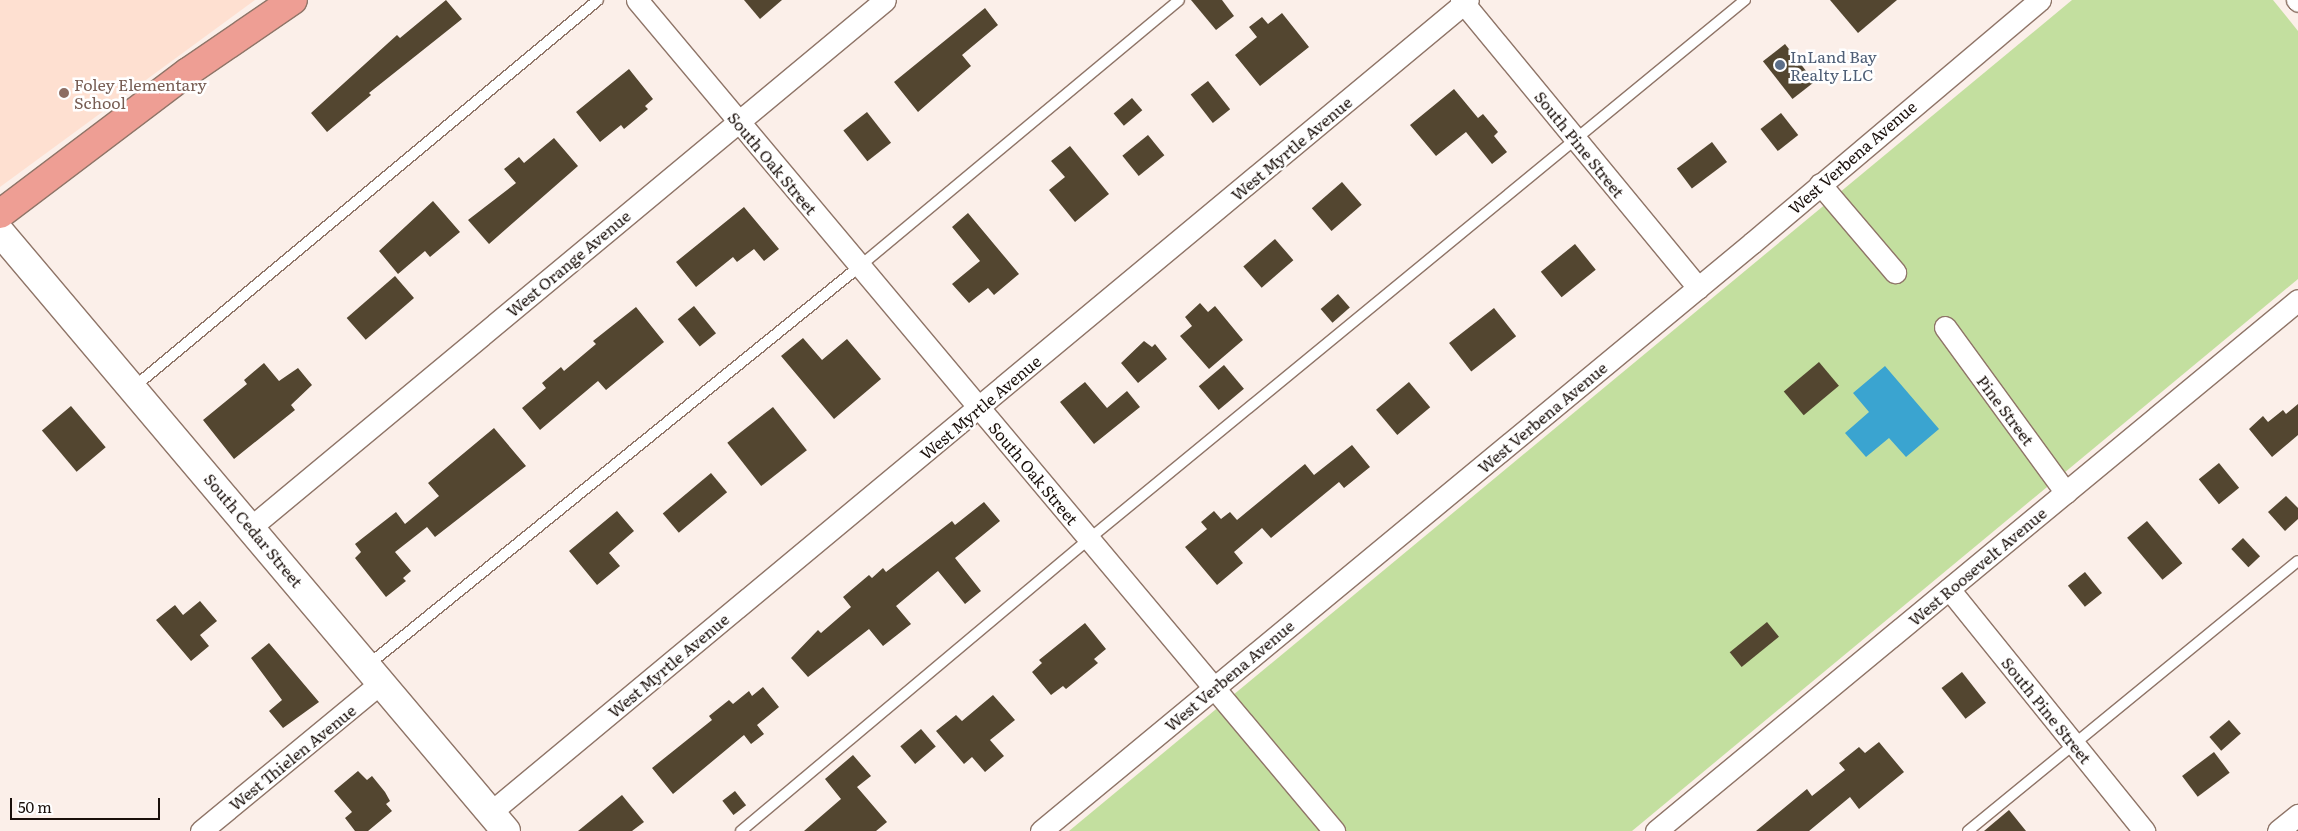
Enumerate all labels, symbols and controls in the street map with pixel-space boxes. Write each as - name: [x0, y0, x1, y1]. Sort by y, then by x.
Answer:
- place label: InLand Bay Realty LLC: [1790, 46, 1877, 84]
- marker: InLand Bay Realty LLC: [1774, 59, 1786, 71]
- place label: Foley Elementary School: [74, 74, 207, 112]
- marker: Foley Elementary School: [58, 87, 70, 99]
- street label: South Pine Street: [1531, 87, 1629, 201]
- street label: West Myrtle Avenue: [1227, 92, 1355, 204]
- street label: West Verbena Avenue: [1784, 96, 1920, 218]
- street label: South Oak Street: [724, 108, 822, 218]
- street label: West Orange Avenue: [502, 206, 634, 320]
- street label: West Myrtle Avenue: [916, 351, 1044, 463]
- street label: West Verbena Avenue: [1473, 357, 1611, 477]
- street label: Pine Street: [1973, 371, 2039, 449]
- street label: South Oak Street: [985, 418, 1083, 528]
- street label: South Cedar Street: [201, 469, 307, 591]
- street label: West Roosevelt Avenue: [1904, 503, 2050, 629]
- street label: West Myrtle Avenue: [604, 609, 732, 721]
- street label: West Verbena Avenue: [1160, 615, 1298, 735]
- street label: South Pine Street: [1998, 653, 2096, 767]
- street label: West Thielen Avenue: [225, 700, 359, 814]
- scale bar: [12, 788, 162, 820]
- text: 50 m: [18, 795, 52, 818]

